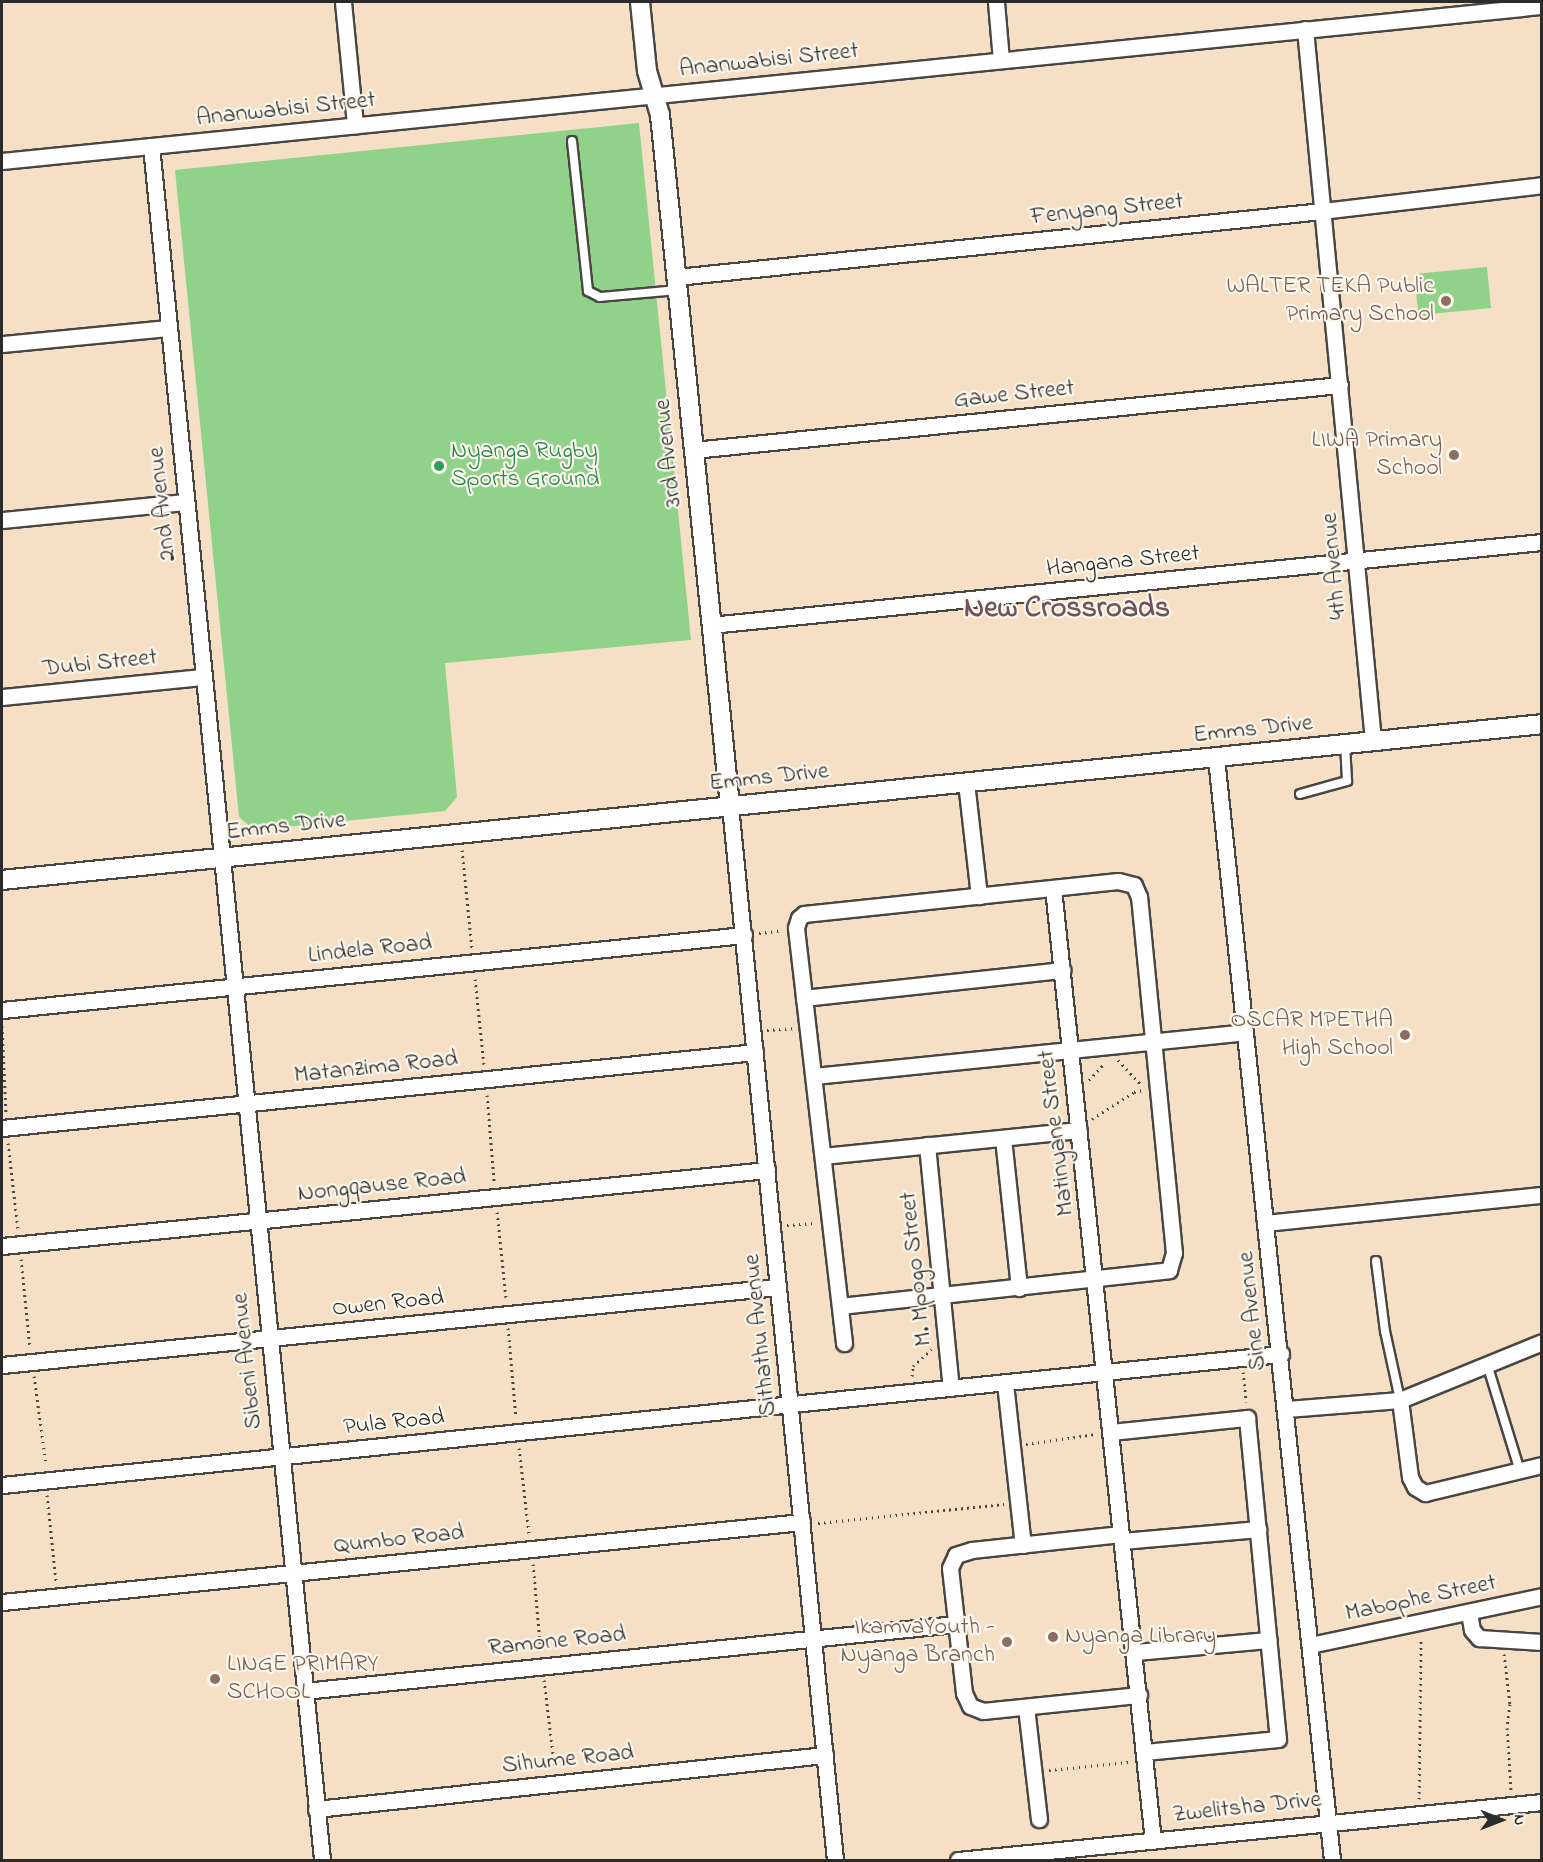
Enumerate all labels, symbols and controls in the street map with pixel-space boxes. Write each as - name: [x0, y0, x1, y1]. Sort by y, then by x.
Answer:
- street label: Ananwabisi Street: [678, 37, 860, 85]
- street label: Ananwabisi Street: [195, 86, 377, 134]
- street label: Fenyang Street: [1029, 188, 1185, 232]
- place label: WALTER TEKA Public Primary School: [1226, 273, 1434, 329]
- marker: WALTER TEKA Public Primary School: [1439, 294, 1453, 308]
- street label: Gawe Street: [952, 374, 1076, 416]
- street label: 3rd Avenue: [649, 397, 689, 509]
- place label: LIWA Primary School: [1312, 427, 1442, 483]
- place label: Nyanga Rugby Sports Ground: [451, 438, 600, 494]
- street label: 2nd Avenue: [143, 445, 183, 563]
- marker: LIWA Primary School: [1447, 448, 1461, 462]
- marker: Nyanga Rugby Sports Ground: [432, 459, 446, 473]
- street label: 4th Avenue: [1316, 511, 1354, 621]
- street label: Hangana Street: [1045, 540, 1201, 584]
- district label: New Crossroads: [964, 591, 1170, 627]
- street label: Dubi Street: [41, 644, 159, 684]
- street label: Emms Drive: [1192, 709, 1314, 751]
- street label: Emms Drive: [708, 757, 830, 799]
- street label: Emms Drive: [225, 806, 347, 848]
- street label: Lindela Road: [307, 929, 433, 971]
- place label: OSCAR MPETHA High School: [1231, 1007, 1393, 1063]
- marker: OSCAR MPETHA High School: [1398, 1028, 1412, 1042]
- street label: Matanzima Road: [293, 1045, 459, 1091]
- street label: Matinyane Street: [1033, 1048, 1081, 1218]
- street label: Nongqause Road: [296, 1163, 468, 1209]
- street label: M. Mpogo Street: [895, 1190, 939, 1348]
- street label: Sine Avenue: [1232, 1250, 1274, 1372]
- street label: Sithathu Avenue: [738, 1252, 784, 1418]
- street label: Owen Road: [331, 1284, 445, 1324]
- street label: Sibeni Avenue: [227, 1291, 269, 1431]
- street label: Pula Road: [342, 1403, 446, 1443]
- street label: Qumbo Road: [332, 1519, 466, 1561]
- street label: Mabophe Street: [1343, 1569, 1499, 1629]
- place label: IkamvaYouth - Nyanga Branch: [840, 1614, 995, 1670]
- street label: Ramone Road: [487, 1620, 627, 1664]
- place label: Nyanga Library: [1065, 1623, 1216, 1651]
- marker: Nyanga Library: [1046, 1630, 1060, 1644]
- marker: IkamvaYouth - Nyanga Branch: [1000, 1635, 1014, 1649]
- place label: LINGE PRIMARY SCHOOL: [227, 1651, 378, 1707]
- marker: LINGE PRIMARY SCHOOL: [208, 1672, 222, 1686]
- street label: Sihume Road: [501, 1739, 635, 1781]
- street label: Zwelitsha Drive: [1171, 1786, 1323, 1830]
- north arrow: [1471, 1790, 1531, 1850]
- text: N: [1507, 1815, 1531, 1825]

